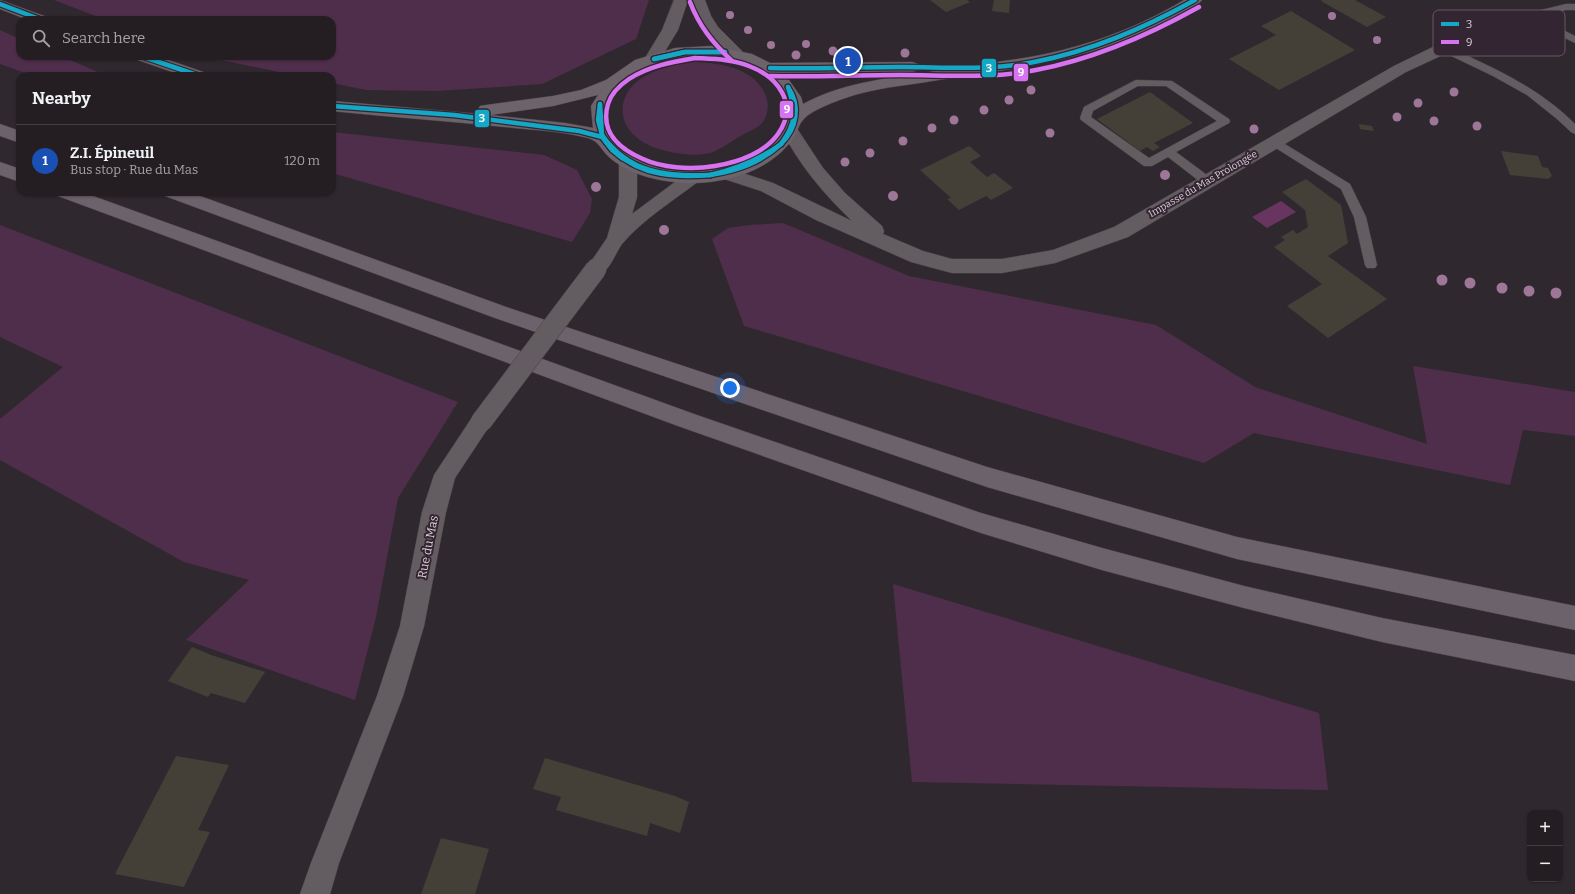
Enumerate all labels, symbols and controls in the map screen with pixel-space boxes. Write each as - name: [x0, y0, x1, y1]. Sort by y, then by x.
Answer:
- legend: [1433, 10, 1565, 56]
- search box: [16, 16, 336, 60]
- text: 3: [1466, 18, 1472, 31]
- icon: search: [30, 27, 52, 49]
- text: Search here: [62, 29, 145, 47]
- text: 9: [1466, 36, 1472, 49]
- pin: 1: [835, 46, 861, 76]
- line badge: 3: [981, 58, 997, 78]
- text: 3: [986, 62, 992, 75]
- line badge: 9: [1013, 63, 1029, 82]
- text: 9: [1018, 66, 1025, 79]
- text: Nearby: [32, 88, 91, 109]
- line badge: 9: [779, 100, 794, 119]
- text: 9: [784, 103, 791, 116]
- line badge: 3: [474, 109, 490, 128]
- text: 3: [479, 112, 485, 125]
- text: Z.I. Épineuil: [70, 144, 154, 162]
- street label: Impasse du Mas Prolongée: [1146, 148, 1260, 220]
- text: 1: [42, 153, 48, 168]
- text: 120 m: [284, 153, 320, 168]
- text: Bus stop · Rue du Mas: [70, 162, 198, 177]
- your location: [720, 378, 740, 398]
- street label: Rue du Mas: [415, 514, 441, 580]
- map controls: [1527, 810, 1563, 882]
- button: +: [1527, 810, 1563, 846]
- button: −: [1527, 846, 1563, 882]

